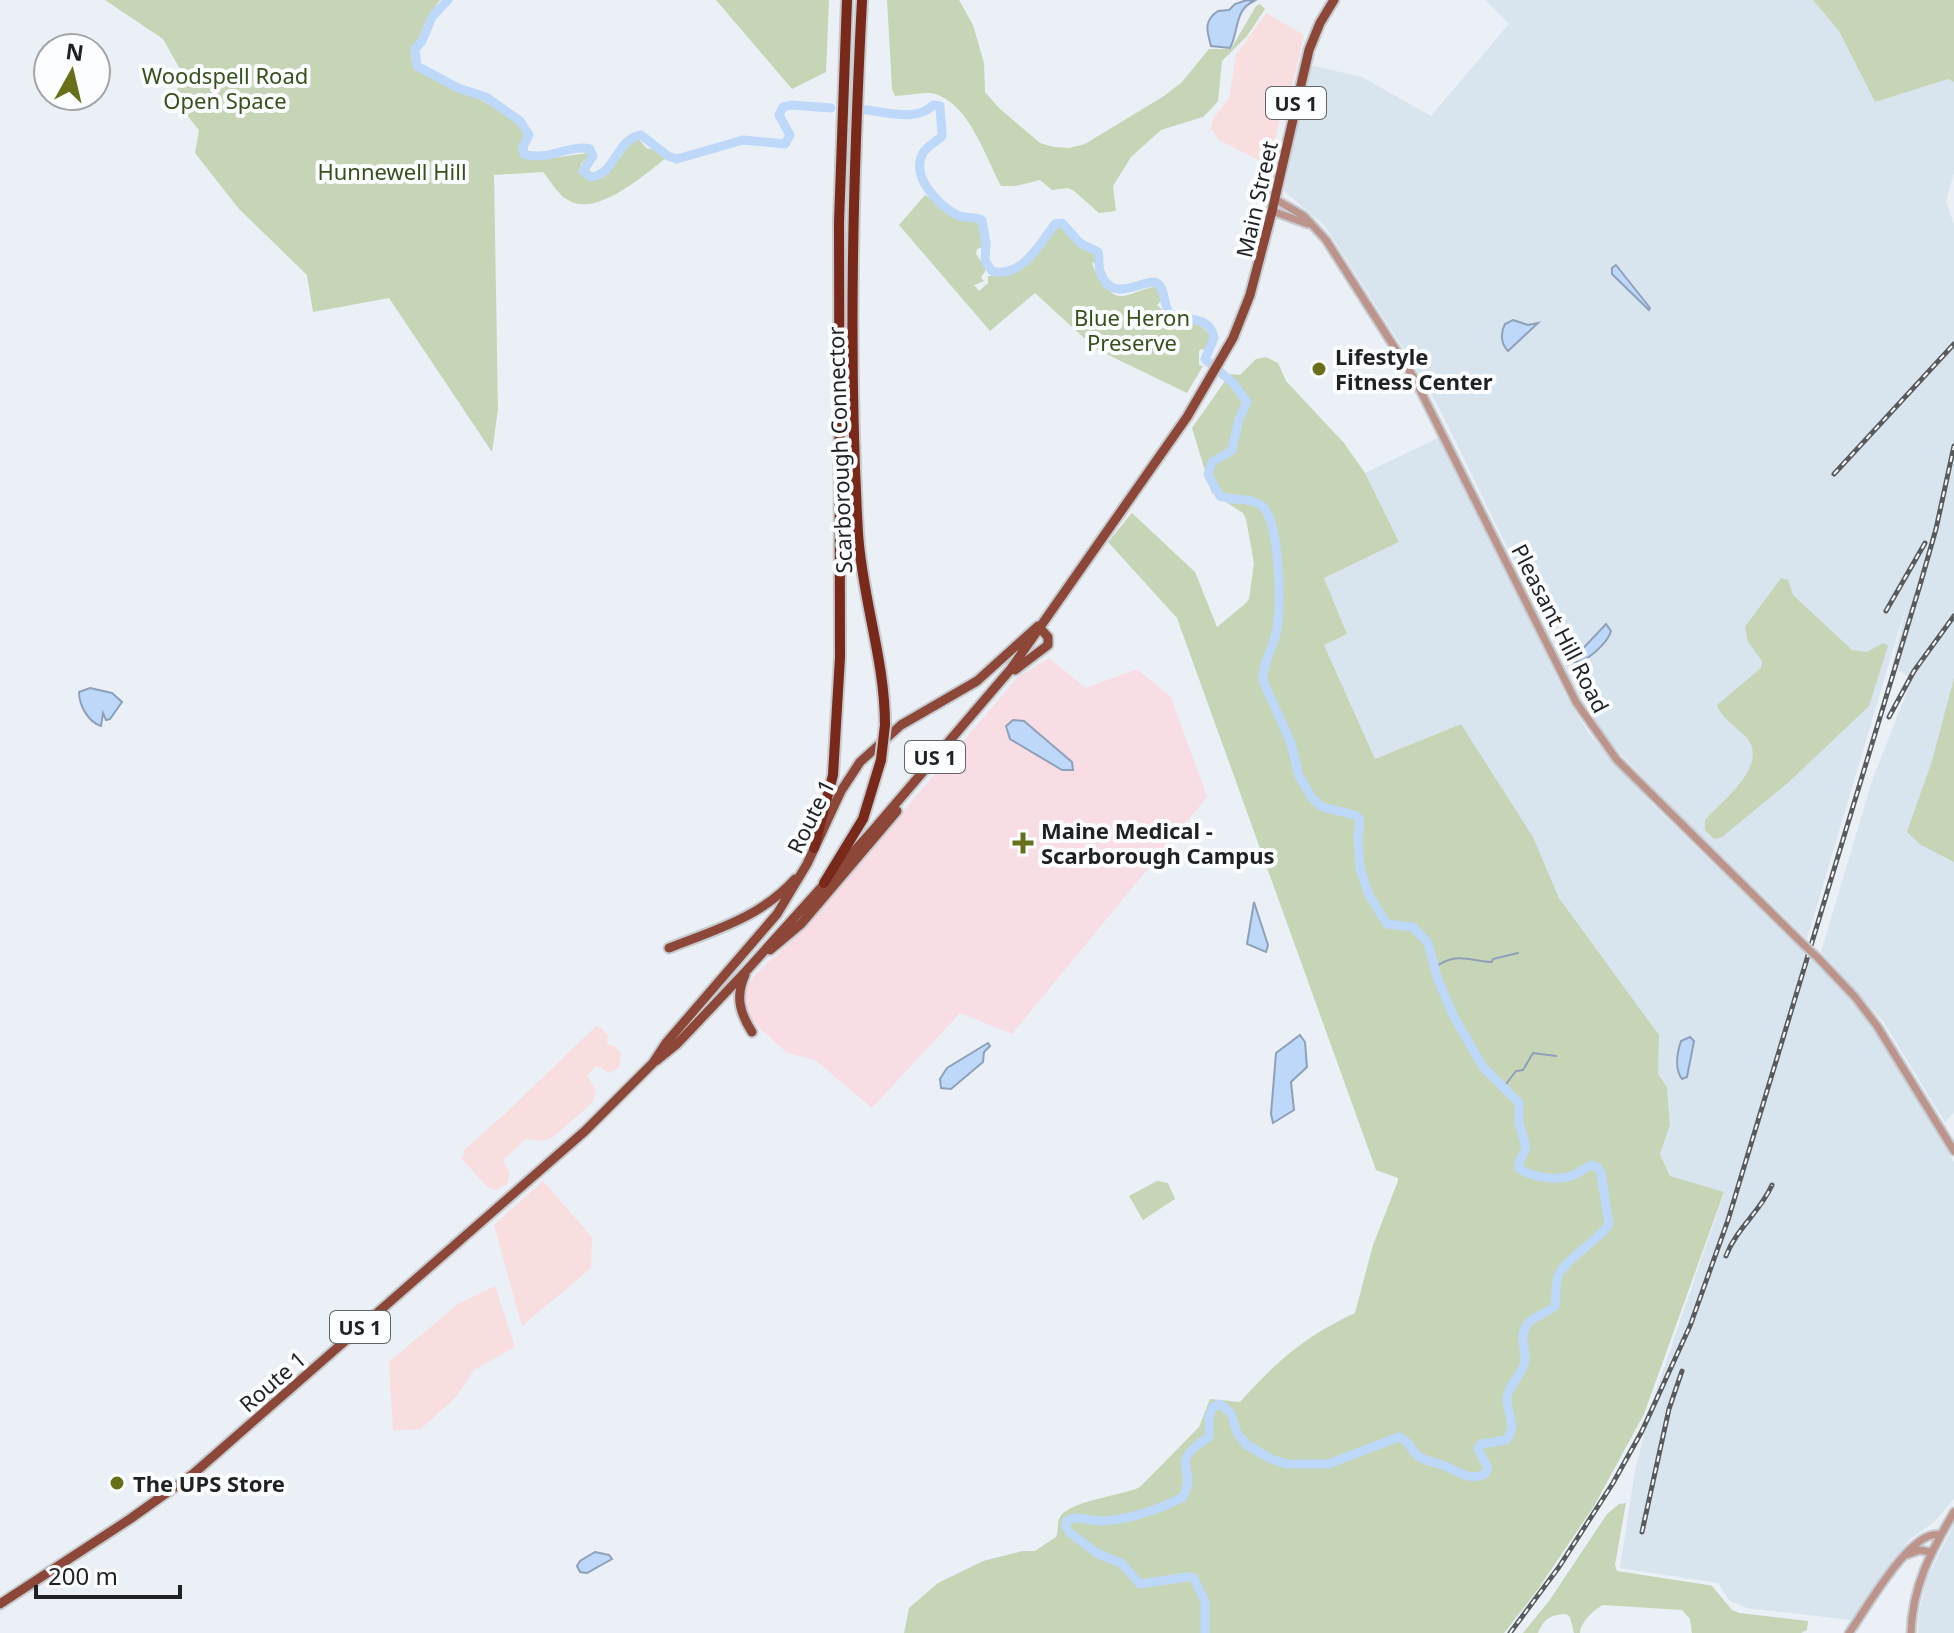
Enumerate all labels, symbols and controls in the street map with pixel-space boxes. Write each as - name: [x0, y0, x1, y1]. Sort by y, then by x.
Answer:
- north arrow: [32, 32, 112, 112]
- text: N: [64, 35, 86, 67]
- park label: Woodspell Road Open Space: [142, 60, 308, 115]
- road number: US 1: [1266, 87, 1326, 119]
- street label: Main Street: [1228, 138, 1284, 260]
- park label: Hunnewell Hill: [317, 156, 467, 186]
- park label: Blue Heron Preserve: [1074, 302, 1190, 357]
- street label: Scarborough Connector: [820, 326, 858, 574]
- place label: Lifestyle Fitness Center: [1335, 341, 1493, 396]
- marker: Lifestyle Fitness Center: [1310, 360, 1328, 378]
- street label: Pleasant Hill Road: [1505, 538, 1617, 718]
- road number: US 1: [905, 741, 965, 773]
- street label: Route 1: [779, 774, 841, 858]
- place label: Maine Medical - Scarborough Campus: [1041, 815, 1275, 870]
- marker: Maine Medical - Scarborough Campus: [1012, 832, 1034, 854]
- road number: US 1: [330, 1311, 390, 1343]
- street label: Route 1: [232, 1344, 312, 1418]
- place label: The UPS Store: [133, 1468, 285, 1498]
- marker: The UPS Store: [108, 1474, 126, 1492]
- scale bar: [36, 1549, 180, 1599]
- text: 200 m: [48, 1559, 118, 1592]

